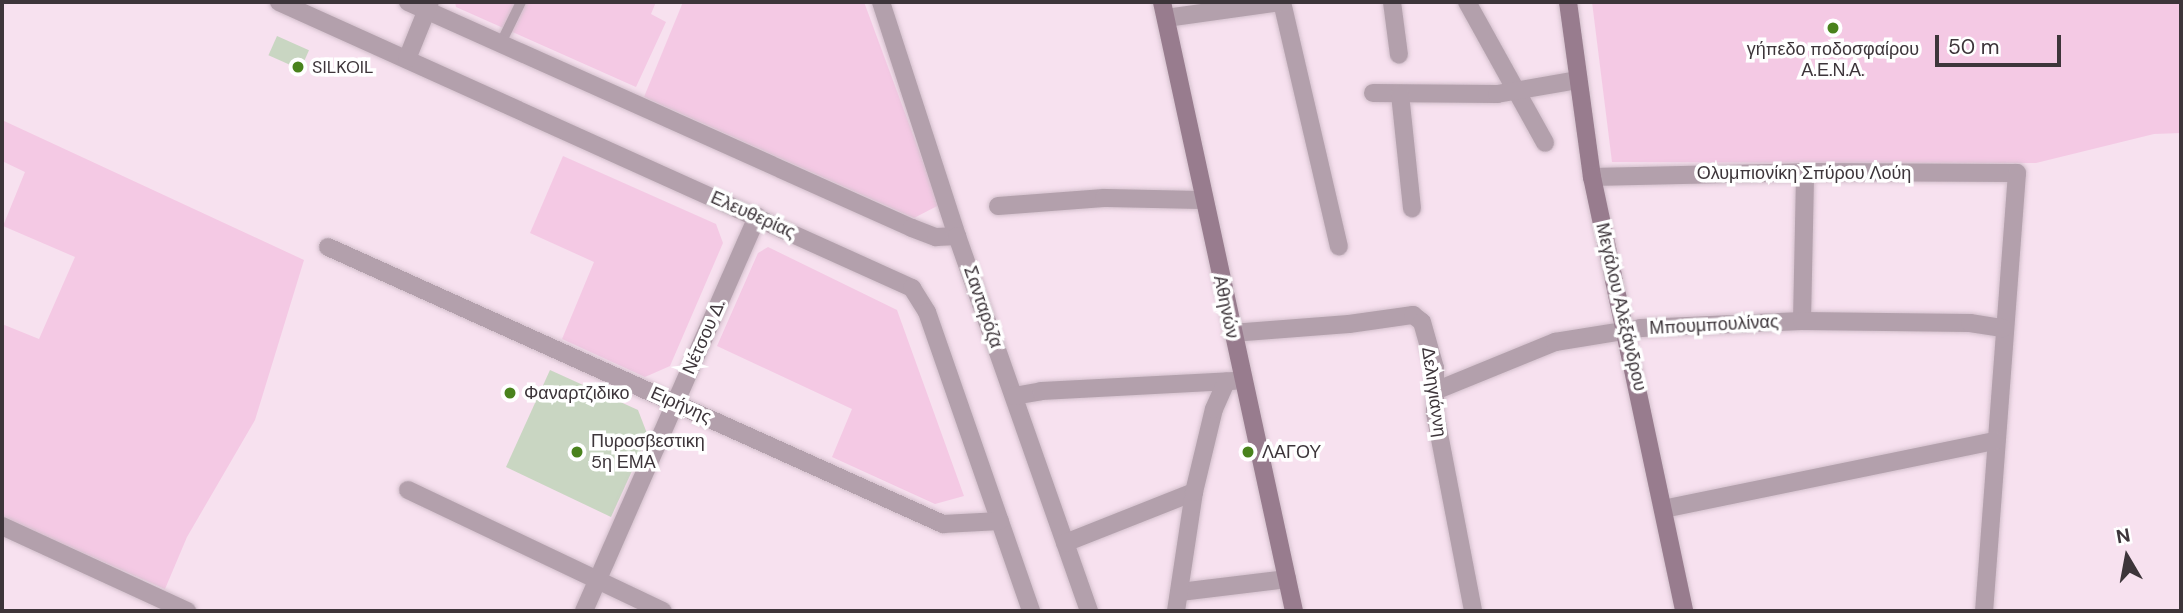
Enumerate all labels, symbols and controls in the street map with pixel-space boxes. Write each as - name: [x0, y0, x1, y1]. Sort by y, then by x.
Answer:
- marker: γήπεδο ποδοσφαίρου Α.Ε.Ν.Α.: [1825, 20, 1841, 36]
- scale bar: [1938, 21, 2064, 65]
- text: 50 m: [1948, 33, 1999, 61]
- place label: γήπεδο ποδοσφαίρου Α.Ε.Ν.Α.: [1747, 39, 1919, 82]
- place label: SILKOIL: [312, 56, 374, 78]
- marker: SILKOIL: [290, 59, 306, 75]
- street label: Ολυμπιονίκη Σπύρου Λούη: [1697, 162, 1911, 184]
- street label: Ελευθερίας: [707, 187, 799, 243]
- street label: Μεγάλου Αλεξάνδρου: [1591, 221, 1651, 393]
- street label: Σανταρόζα: [959, 263, 1007, 351]
- street label: Αθηνών: [1209, 273, 1243, 341]
- street label: Νέτσου Δ.: [678, 296, 730, 378]
- street label: Μπουμπουλίνας: [1649, 311, 1779, 339]
- street label: Δεληγιάννη: [1417, 346, 1451, 438]
- place label: Φαναρτζιδικο: [524, 382, 629, 404]
- street label: Ειρήνης: [647, 382, 715, 428]
- marker: Φαναρτζιδικο: [502, 385, 518, 401]
- place label: Πυροσβεστικη 5η ΕΜΑ: [591, 431, 705, 474]
- place label: ΛΑΓΟΥ: [1262, 441, 1321, 463]
- marker: Πυροσβεστικη 5η ΕΜΑ: [569, 444, 585, 460]
- marker: ΛΑΓΟΥ: [1240, 444, 1256, 460]
- north arrow: [2092, 522, 2162, 592]
- text: N: [2114, 522, 2132, 549]

